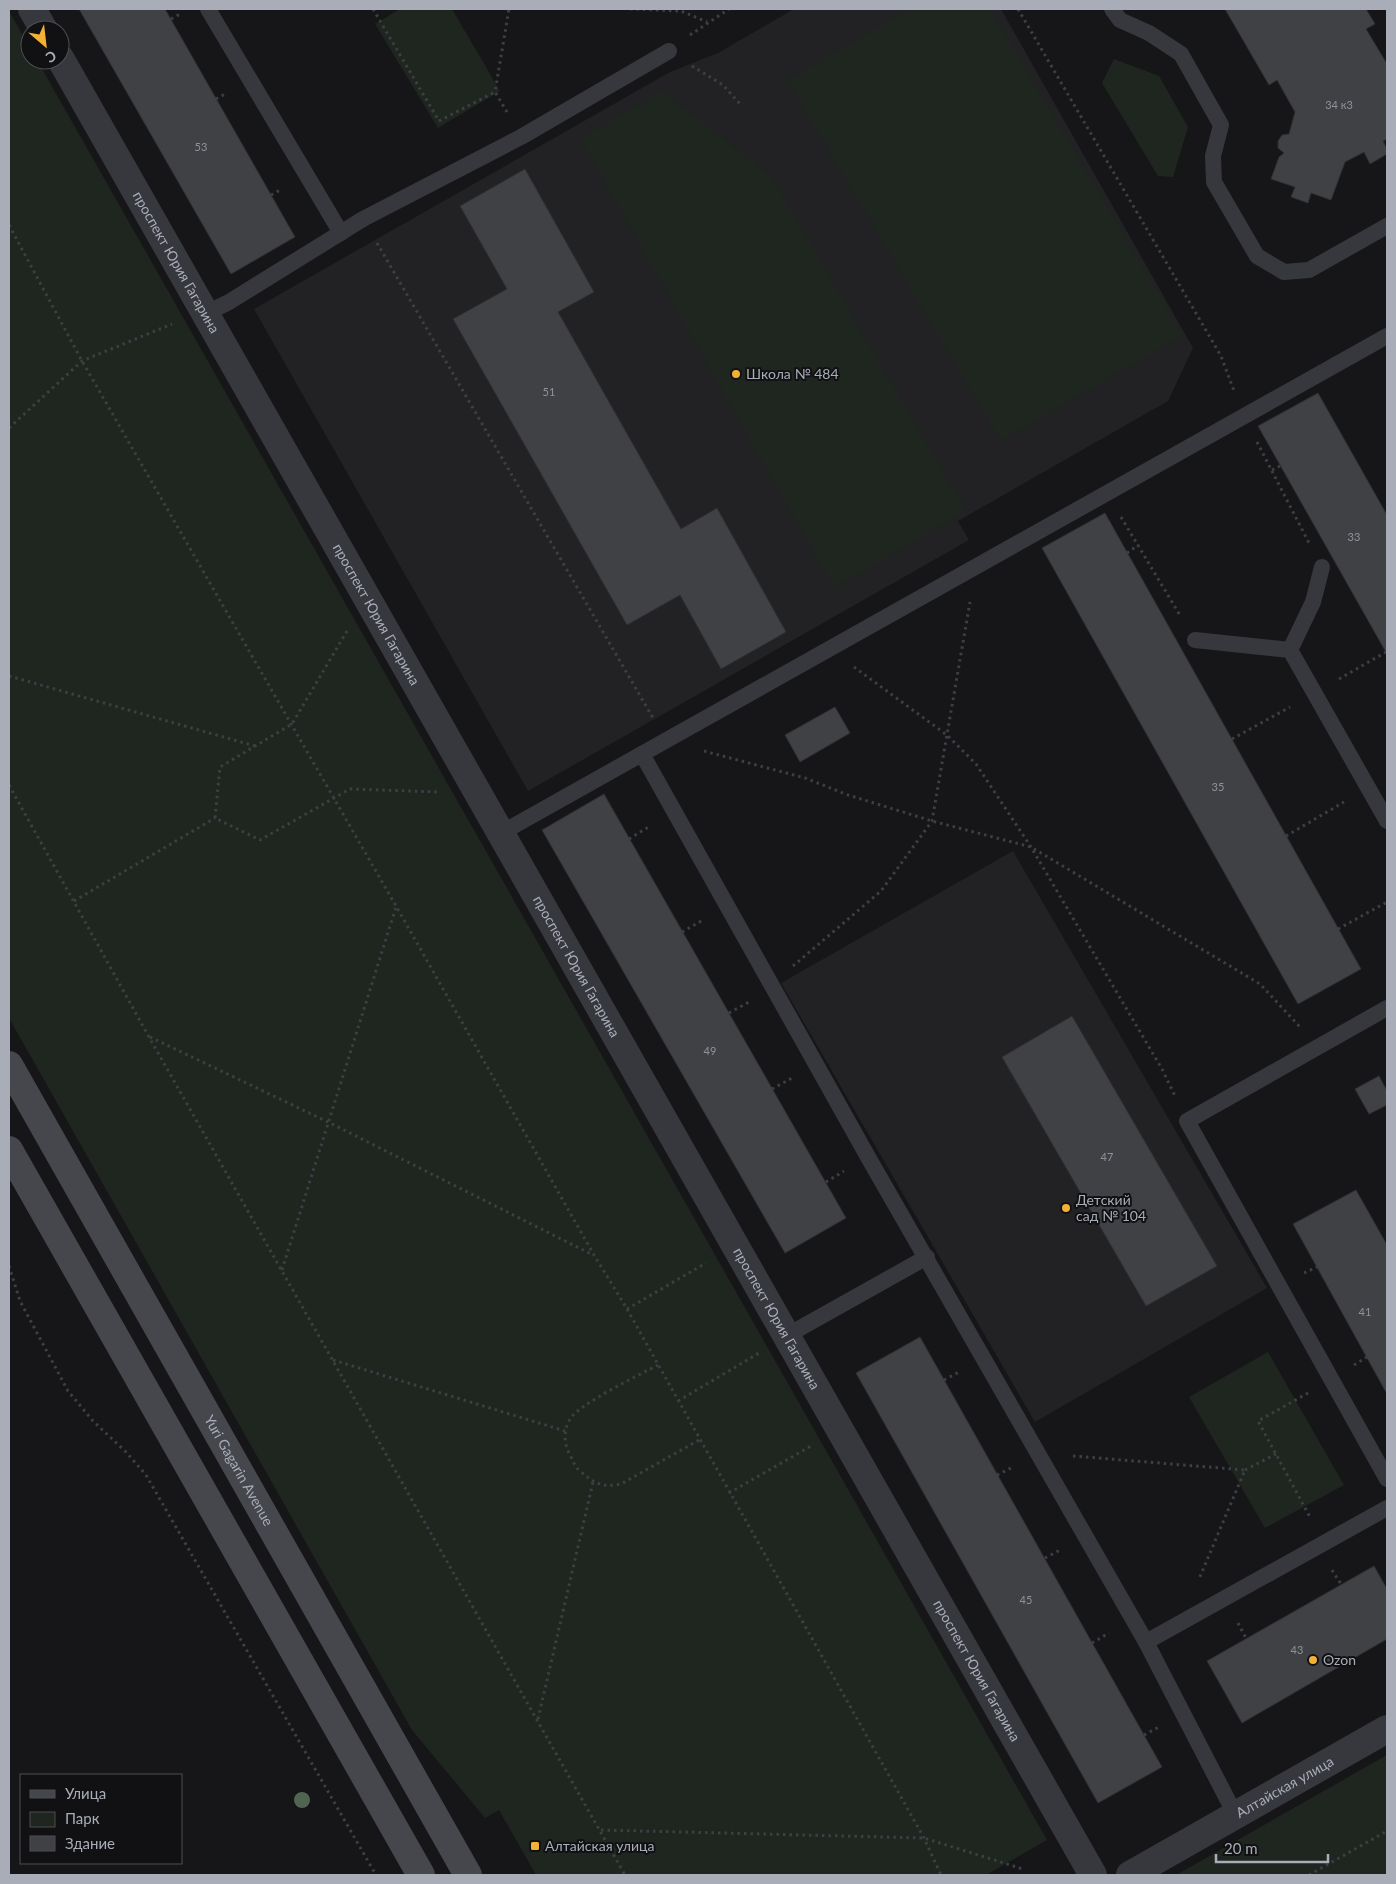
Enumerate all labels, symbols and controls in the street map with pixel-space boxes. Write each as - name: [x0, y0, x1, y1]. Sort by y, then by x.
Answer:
- north arrow: [20, 20, 70, 70]
- text: С: [43, 47, 59, 67]
- house number: 34 к3: [1325, 98, 1353, 111]
- house number: 53: [195, 140, 207, 153]
- street label: проспект Юрия Гагарина: [130, 188, 224, 336]
- place label: Школа № 484: [746, 365, 839, 382]
- marker: Школа № 484: [730, 368, 742, 380]
- house number: 51: [543, 385, 555, 398]
- house number: 33: [1348, 530, 1360, 543]
- street label: проспект Юрия Гагарина: [330, 540, 424, 688]
- house number: 35: [1212, 780, 1224, 793]
- street label: проспект Юрия Гагарина: [530, 892, 624, 1040]
- house number: 49: [704, 1044, 716, 1057]
- house number: 47: [1101, 1150, 1113, 1163]
- place label: Детский сад № 104: [1076, 1191, 1146, 1224]
- marker: Детский сад № 104: [1060, 1202, 1072, 1214]
- street label: проспект Юрия Гагарина: [730, 1244, 824, 1392]
- house number: 41: [1359, 1305, 1371, 1318]
- street label: Yuri Gagarin Avenue: [201, 1412, 277, 1529]
- house number: 45: [1020, 1593, 1032, 1606]
- street label: проспект Юрия Гагарина: [930, 1596, 1024, 1744]
- house number: 43: [1291, 1643, 1303, 1656]
- place label: Ozon: [1323, 1651, 1356, 1668]
- marker: Ozon: [1307, 1654, 1319, 1666]
- street label: Алтайская улица: [1233, 1752, 1336, 1821]
- legend: [20, 1774, 182, 1864]
- text: Улица: [65, 1784, 106, 1802]
- text: Парк: [65, 1809, 100, 1827]
- scale bar: [1216, 1832, 1328, 1864]
- text: Здание: [65, 1834, 115, 1852]
- place label: Алтайская улица: [545, 1837, 654, 1854]
- text: 20 m: [1224, 1839, 1258, 1857]
- marker: Алтайская улица: [529, 1840, 541, 1852]

